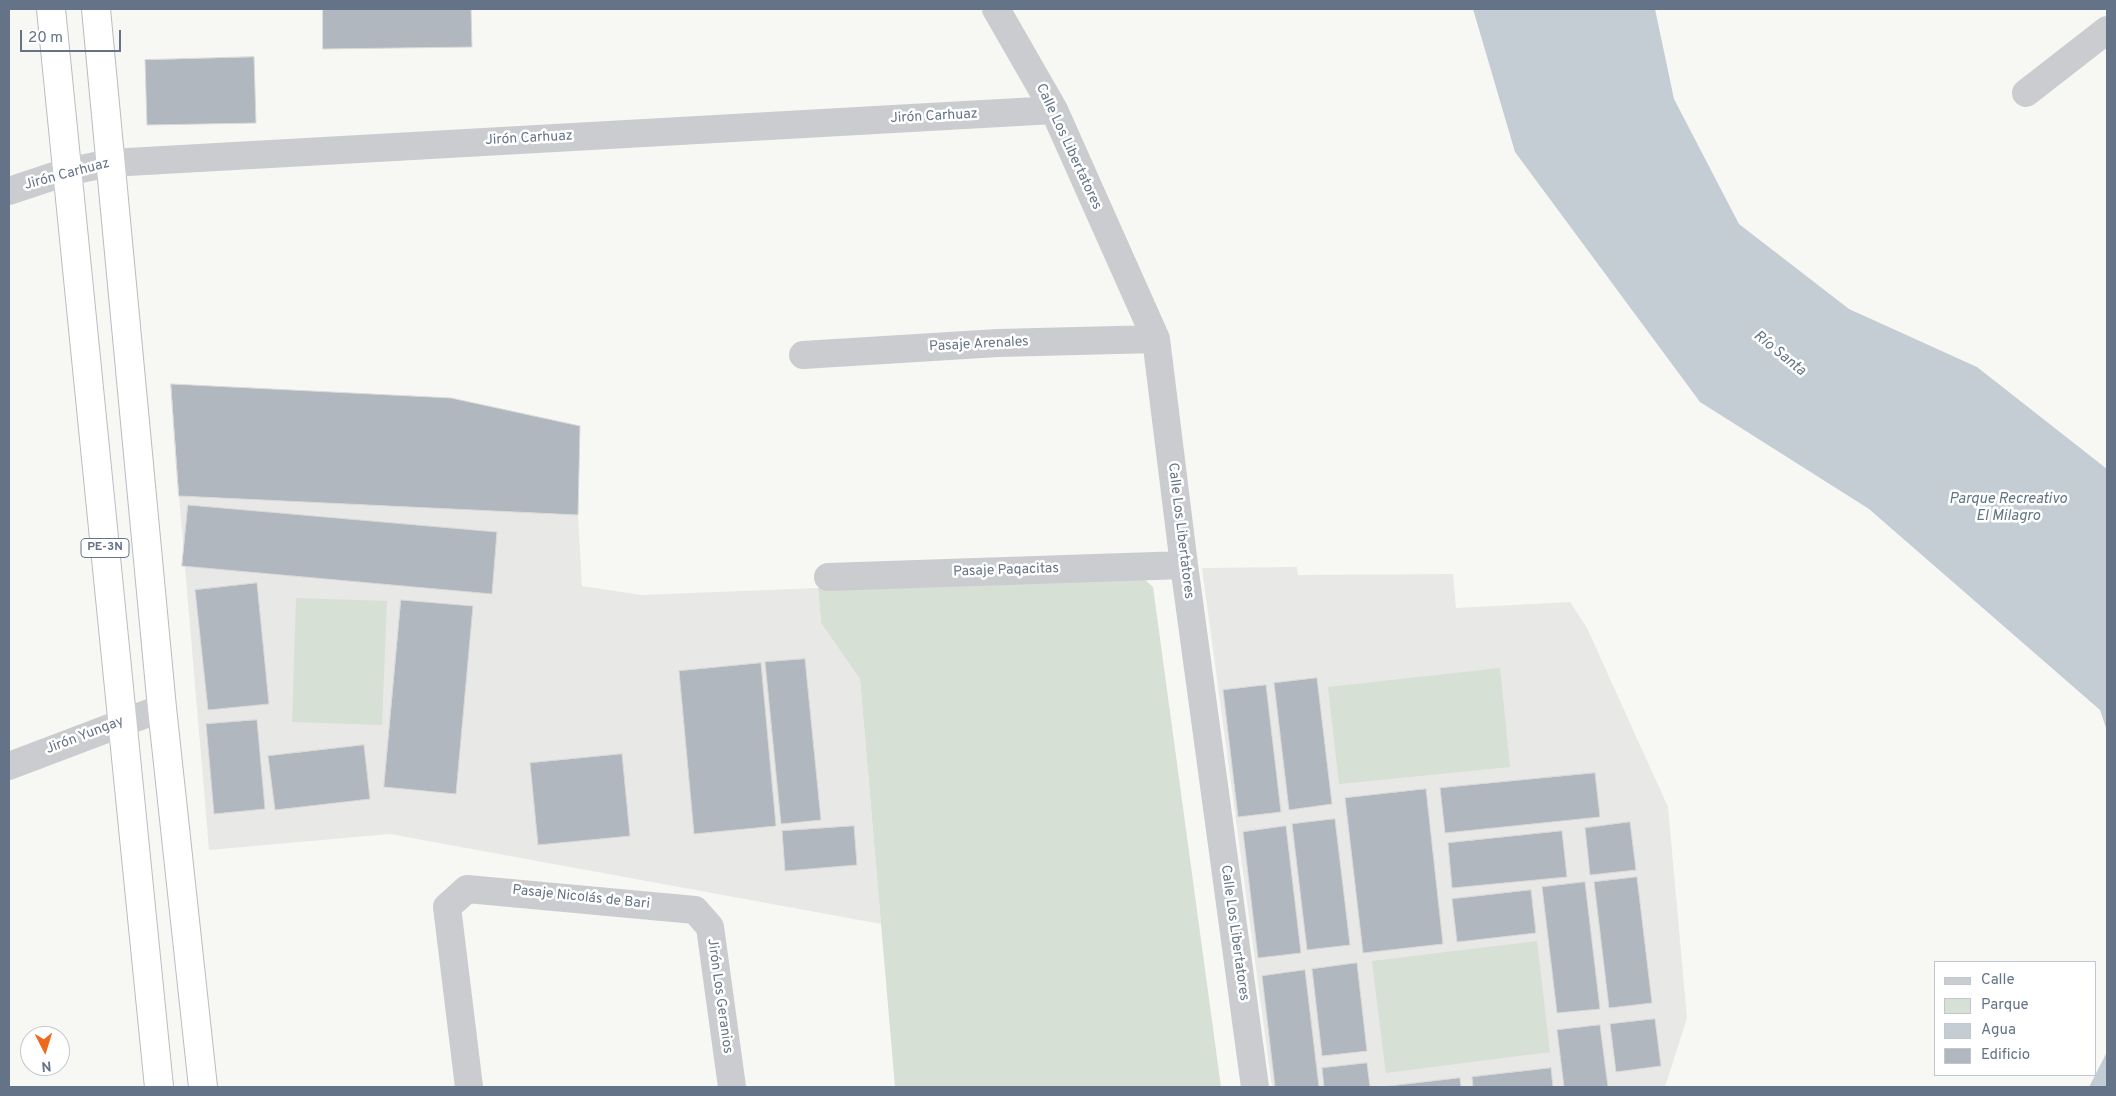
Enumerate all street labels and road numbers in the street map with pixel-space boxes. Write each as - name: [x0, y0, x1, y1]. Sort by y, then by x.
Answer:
- street label: Calle Los Libertatores: [1031, 81, 1105, 213]
- street label: Jirón Carhuaz: [890, 106, 978, 128]
- street label: Jirón Carhuaz: [485, 128, 573, 150]
- street label: Jirón Carhuaz: [23, 156, 111, 194]
- street label: Pasaje Arenales: [929, 334, 1029, 356]
- street label: Calle Los Libertatores: [1163, 462, 1197, 600]
- road number: PE-3N: [81, 538, 129, 558]
- street label: Pasaje Paqacitas: [953, 561, 1059, 581]
- street label: Jirón Yungay: [44, 713, 126, 759]
- street label: Calle Los Libertatores: [1216, 864, 1252, 1002]
- street label: Pasaje Nicolás de Bari: [511, 882, 651, 914]
- street label: Jirón Los Geranios: [703, 937, 735, 1055]

